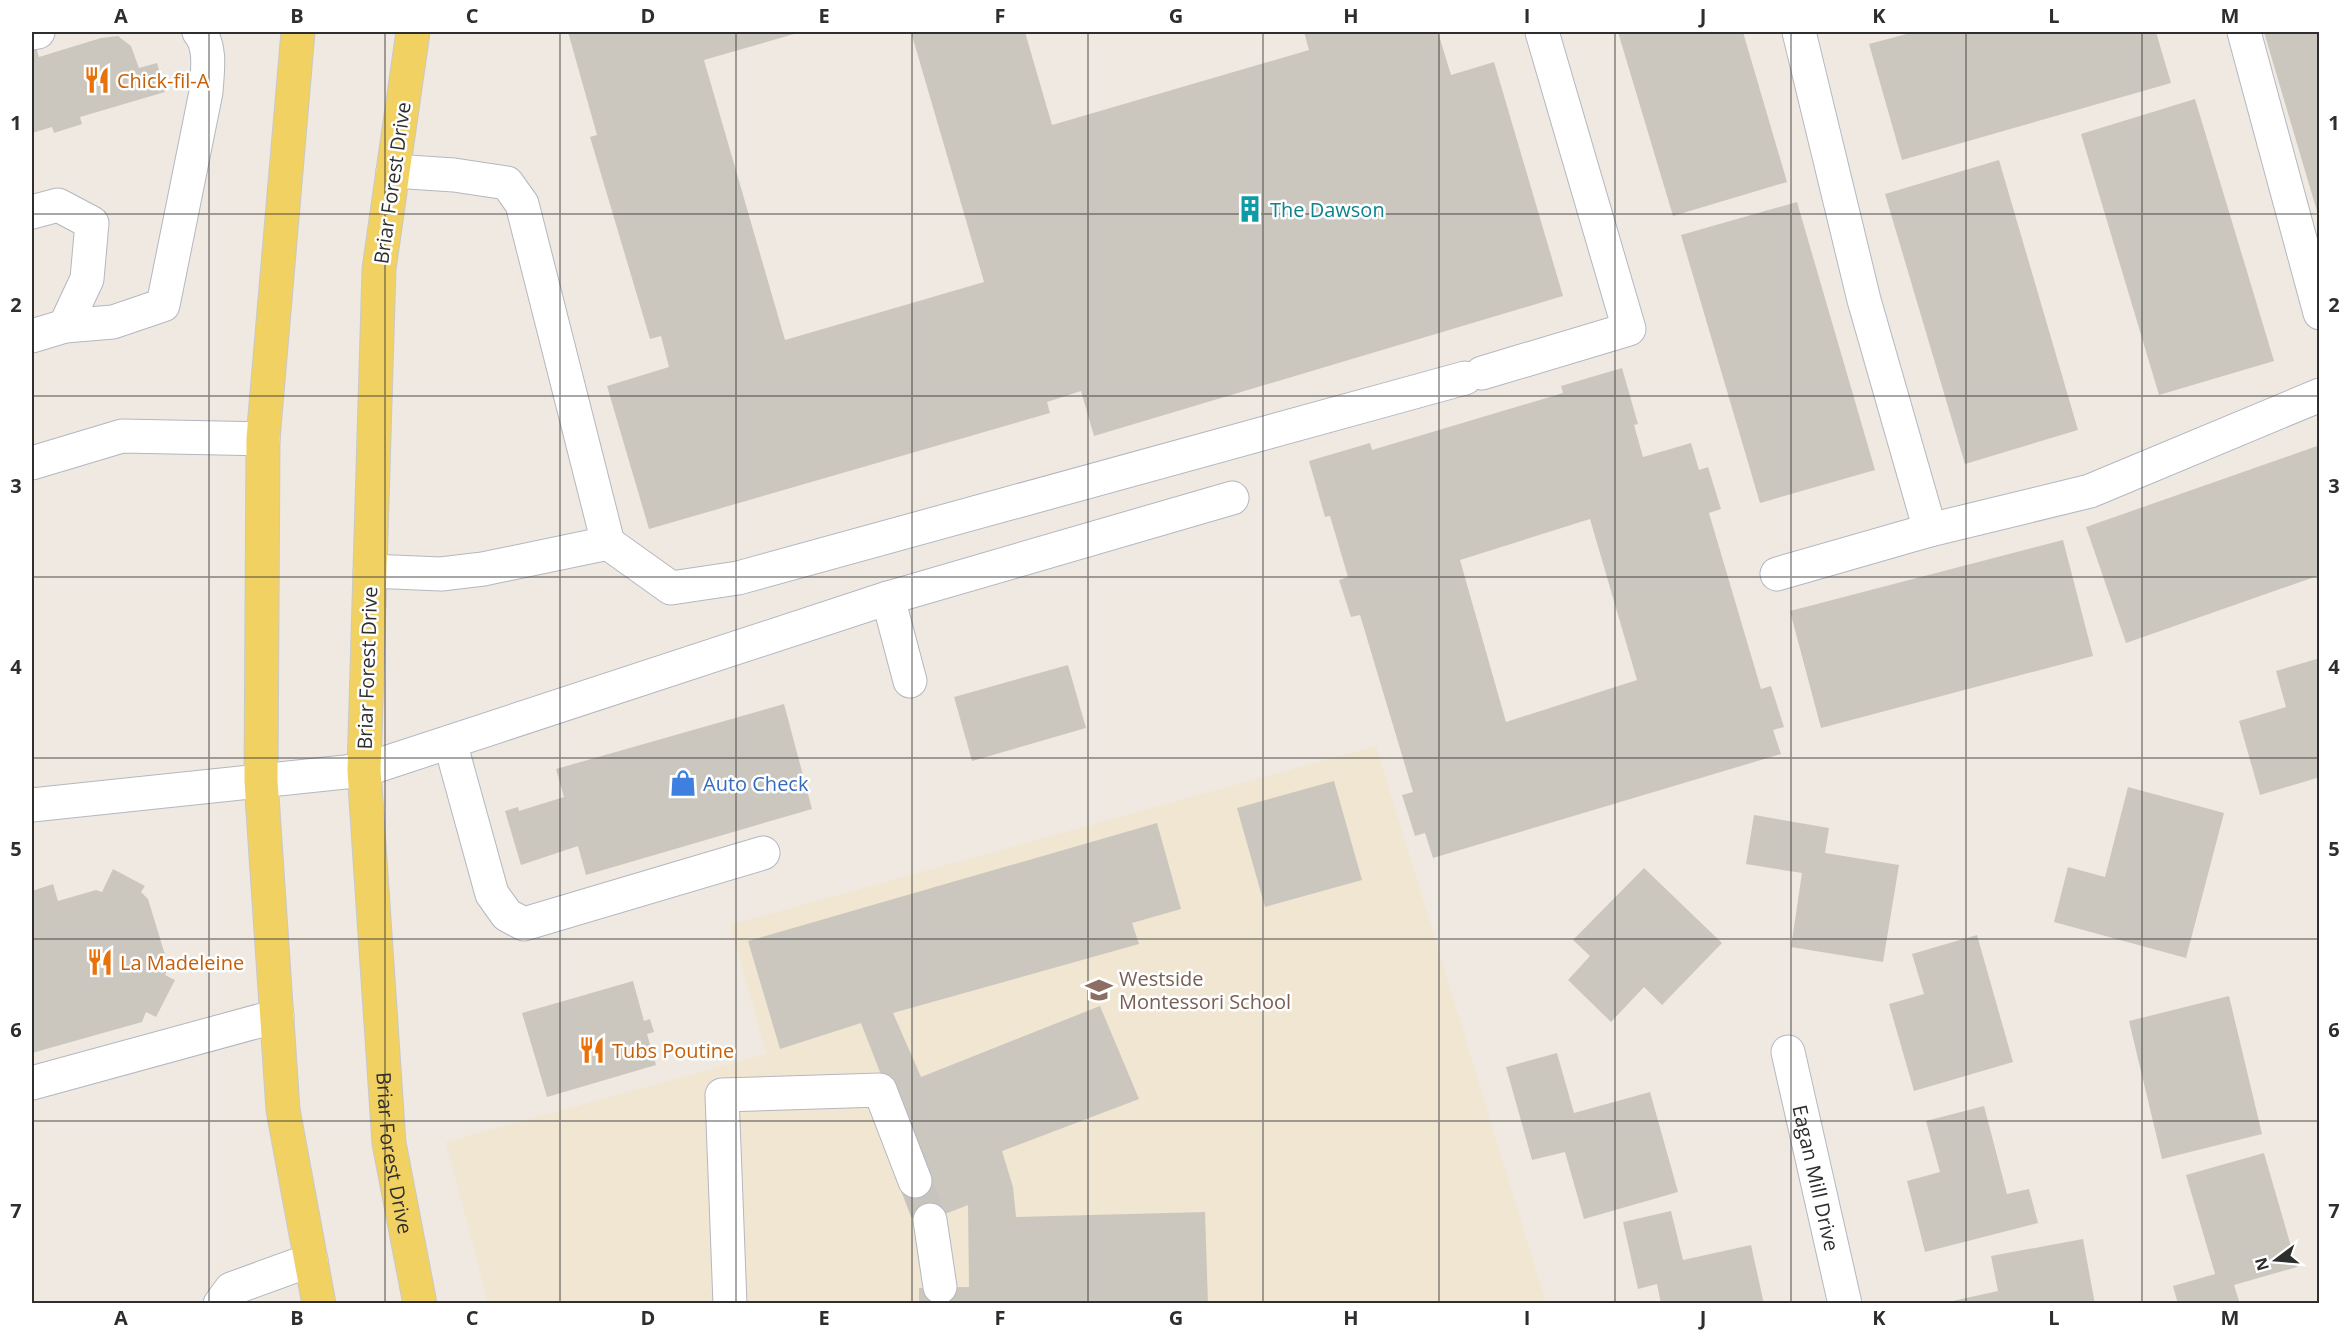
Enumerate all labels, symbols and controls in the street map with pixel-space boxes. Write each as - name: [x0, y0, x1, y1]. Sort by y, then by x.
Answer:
- text: A: [114, 2, 128, 29]
- text: B: [290, 2, 304, 29]
- text: C: [466, 2, 479, 29]
- text: D: [641, 2, 655, 29]
- text: E: [818, 2, 830, 29]
- text: F: [995, 2, 1005, 29]
- text: G: [1169, 2, 1183, 29]
- text: H: [1343, 2, 1359, 29]
- text: I: [1524, 2, 1530, 29]
- text: J: [1698, 2, 1706, 29]
- text: K: [1872, 2, 1886, 29]
- text: L: [2048, 2, 2060, 29]
- text: M: [2221, 2, 2239, 29]
- restaurant icon: Chick-fil-A: [82, 65, 112, 95]
- place label: Chick-fil-A: [117, 67, 210, 94]
- street label: Briar Forest Drive: [367, 100, 417, 266]
- text: 1: [10, 109, 22, 136]
- text: 1: [2328, 109, 2340, 136]
- building icon: The Dawson: [1235, 194, 1265, 224]
- place label: The Dawson: [1270, 196, 1385, 223]
- text: 2: [10, 291, 22, 318]
- text: 2: [2328, 291, 2340, 318]
- text: 3: [10, 472, 22, 499]
- text: 3: [2328, 472, 2340, 499]
- street label: Briar Forest Drive: [351, 586, 383, 750]
- text: 4: [10, 653, 22, 680]
- text: 4: [2328, 653, 2340, 680]
- shop icon: Auto Check: [668, 768, 698, 798]
- place label: Auto Check: [703, 770, 809, 797]
- text: 5: [10, 835, 22, 862]
- text: 5: [2328, 835, 2340, 862]
- restaurant icon: La Madeleine: [85, 947, 115, 977]
- place label: La Madeleine: [120, 949, 244, 976]
- place label: Westside Montessori School: [1119, 965, 1291, 1015]
- school or university icon: Westside Montessori School: [1084, 975, 1114, 1005]
- text: 6: [10, 1016, 22, 1043]
- text: 6: [2328, 1016, 2340, 1043]
- restaurant icon: Tubs Poutine: [577, 1035, 607, 1065]
- place label: Tubs Poutine: [612, 1037, 734, 1064]
- street label: Briar Forest Drive: [371, 1071, 420, 1236]
- street label: Eagan Mill Drive: [1787, 1102, 1846, 1254]
- text: 7: [10, 1197, 22, 1224]
- text: 7: [2328, 1197, 2340, 1224]
- north arrow: [2246, 1230, 2306, 1290]
- text: N: [2249, 1255, 2274, 1273]
- text: A: [114, 1304, 128, 1331]
- text: B: [290, 1304, 304, 1331]
- text: C: [466, 1304, 479, 1331]
- text: D: [641, 1304, 655, 1331]
- text: E: [818, 1304, 830, 1331]
- text: F: [995, 1304, 1005, 1331]
- text: G: [1169, 1304, 1183, 1331]
- text: H: [1343, 1304, 1359, 1331]
- text: I: [1524, 1304, 1530, 1331]
- text: J: [1698, 1304, 1706, 1331]
- text: K: [1872, 1304, 1886, 1331]
- text: L: [2048, 1304, 2060, 1331]
- text: M: [2221, 1304, 2239, 1331]

